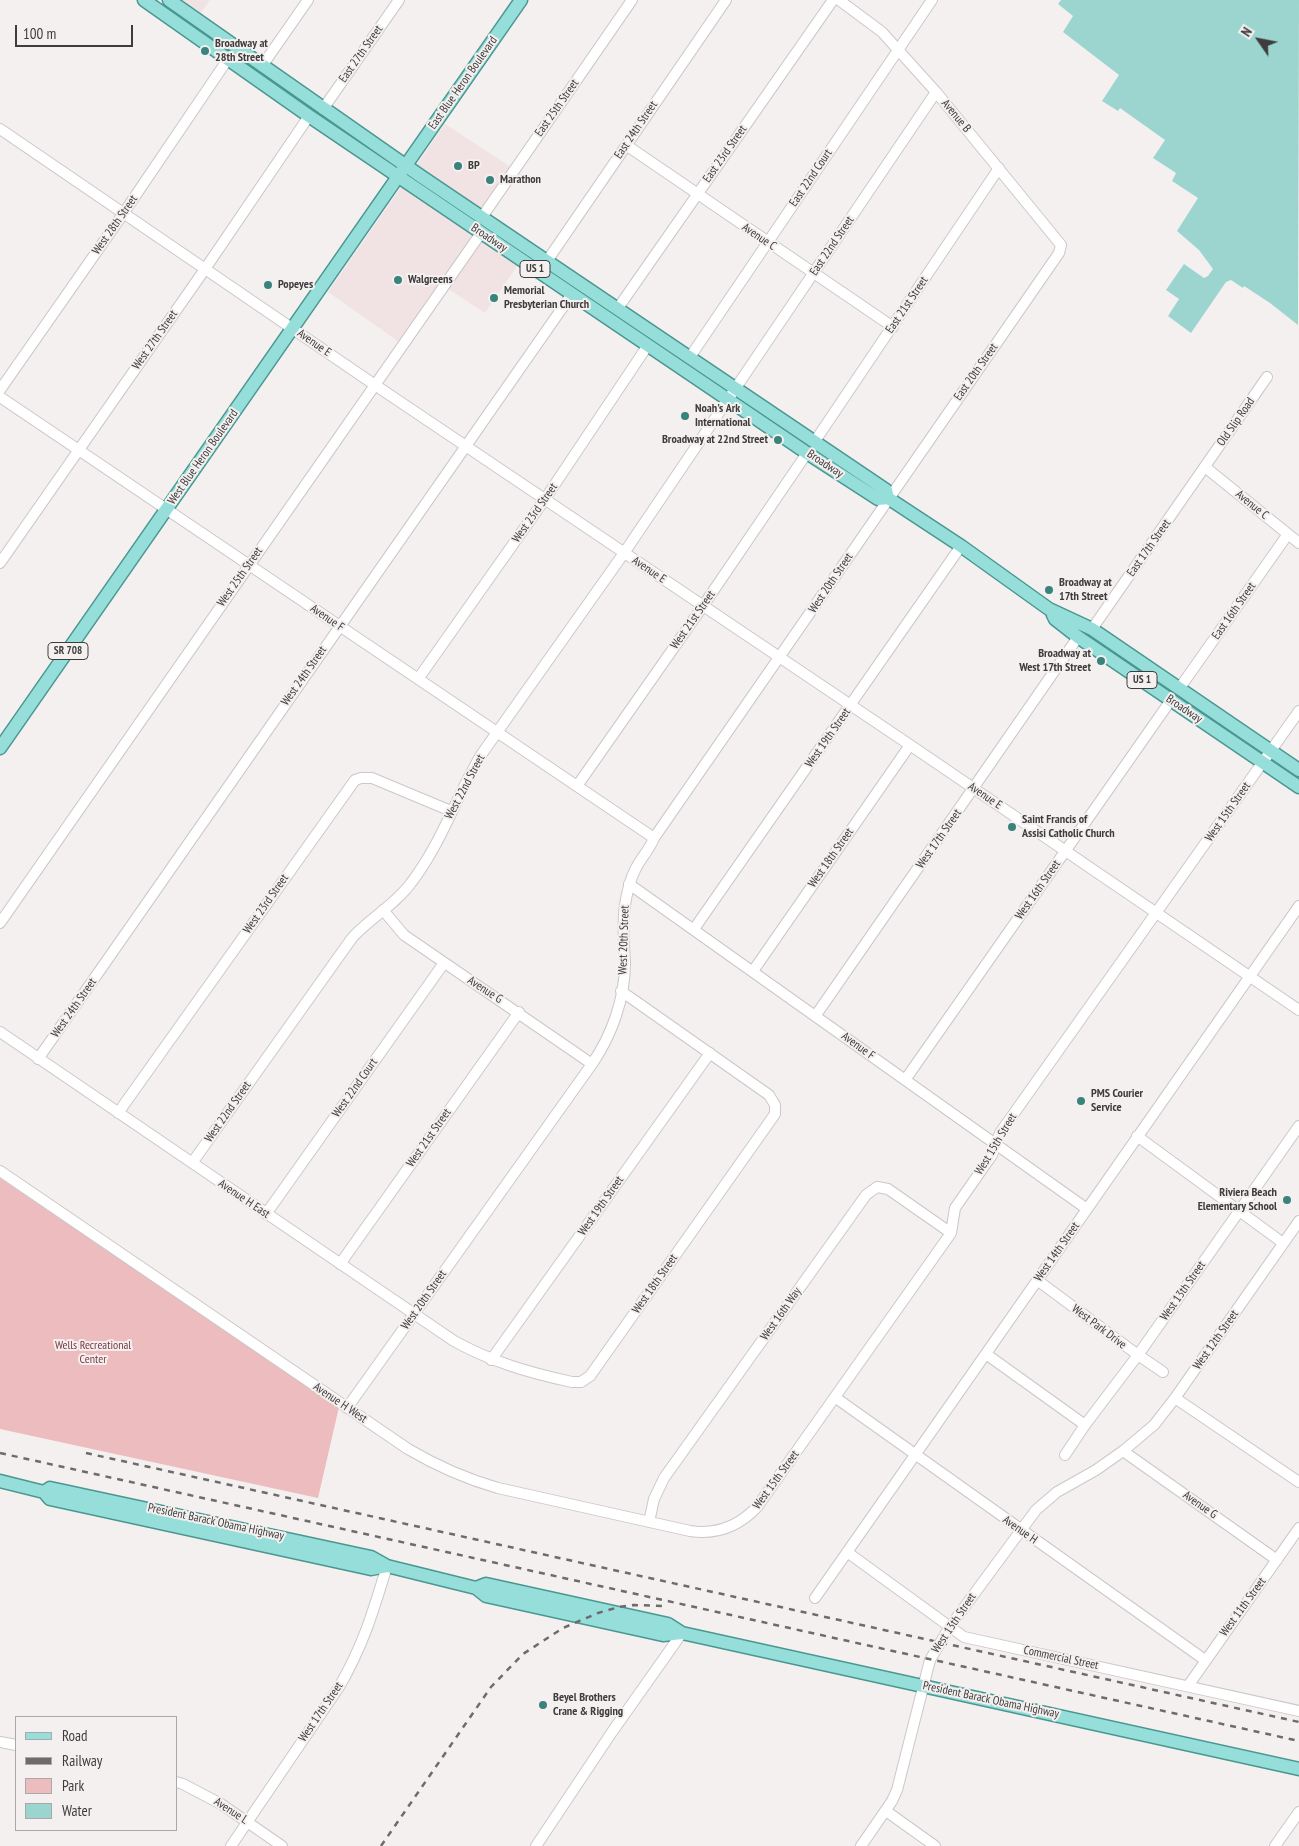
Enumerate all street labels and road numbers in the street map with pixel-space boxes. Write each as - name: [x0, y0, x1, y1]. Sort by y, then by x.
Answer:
- street label: East 27th Street: [336, 23, 386, 85]
- street label: East Blue Heron Boulevard: [425, 34, 501, 132]
- street label: East 25th Street: [532, 77, 582, 139]
- street label: Avenue B: [938, 97, 974, 135]
- street label: East 24th Street: [611, 98, 661, 162]
- street label: East 23rd Street: [700, 123, 750, 185]
- street label: East 22nd Court: [787, 147, 835, 209]
- street label: West 28th Street: [89, 193, 141, 257]
- street label: East 22nd Street: [807, 214, 857, 278]
- street label: Avenue C: [739, 220, 779, 254]
- street label: Broadway: [468, 221, 510, 255]
- road number: US 1: [520, 260, 550, 278]
- street label: East 21st Street: [883, 274, 931, 336]
- street label: West 27th Street: [129, 308, 181, 372]
- street label: Avenue E: [294, 326, 334, 360]
- street label: East 20th Street: [951, 341, 1001, 403]
- street label: Old Slip Road: [1214, 395, 1258, 449]
- street label: West Blue Heron Boulevard: [165, 407, 241, 507]
- street label: Broadway: [804, 447, 846, 481]
- street label: West 23rd Street: [509, 481, 561, 545]
- street label: Avenue C: [1233, 487, 1271, 523]
- street label: East 17th Street: [1124, 517, 1174, 579]
- street label: West 25th Street: [214, 545, 266, 609]
- street label: West 20th Street: [806, 550, 856, 616]
- street label: Avenue E: [629, 553, 669, 587]
- street label: East 16th Street: [1209, 580, 1259, 642]
- street label: West 21st Street: [668, 588, 718, 652]
- street label: Avenue F: [307, 601, 347, 635]
- road number: SR 708: [48, 642, 88, 659]
- street label: West 24th Street: [278, 644, 330, 708]
- road number: US 1: [1127, 672, 1157, 688]
- street label: Broadway: [1163, 692, 1205, 726]
- street label: West 19th Street: [802, 706, 854, 770]
- street label: West 22nd Street: [442, 752, 488, 822]
- street label: Avenue E: [965, 779, 1005, 813]
- street label: West 15th Street: [1202, 780, 1254, 844]
- street label: West 17th Street: [913, 807, 965, 871]
- street label: West 18th Street: [805, 826, 857, 890]
- street label: West 16th Street: [1012, 858, 1064, 922]
- street label: West 23rd Street: [240, 872, 292, 936]
- street label: West 20th Street: [616, 905, 632, 975]
- street label: Avenue G: [465, 973, 505, 1007]
- street label: West 24th Street: [48, 976, 100, 1040]
- street label: Avenue F: [838, 1029, 878, 1063]
- street label: West 22nd Court: [329, 1056, 381, 1120]
- street label: West 22nd Street: [202, 1079, 254, 1145]
- street label: West 21st Street: [404, 1106, 454, 1170]
- street label: West 15th Street: [972, 1111, 1020, 1177]
- street label: West 19th Street: [575, 1174, 627, 1238]
- street label: Avenue H East: [215, 1176, 273, 1222]
- street label: West 14th Street: [1031, 1220, 1083, 1284]
- street label: West 18th Street: [629, 1252, 681, 1316]
- street label: West 13th Street: [1157, 1259, 1209, 1323]
- street label: West 20th Street: [398, 1268, 450, 1332]
- street label: West 16th Way: [757, 1285, 805, 1343]
- street label: West Park Drive: [1069, 1302, 1129, 1352]
- street label: West 12th Street: [1190, 1308, 1242, 1372]
- street label: Avenue H West: [310, 1380, 370, 1426]
- street label: West 15th Street: [750, 1448, 802, 1512]
- street label: Avenue G: [1180, 1488, 1220, 1522]
- street label: President Barack Obama Highway: [147, 1501, 285, 1543]
- street label: Avenue H: [1000, 1513, 1040, 1547]
- street label: West 11th Street: [1217, 1575, 1269, 1639]
- street label: West 13th Street: [929, 1590, 979, 1656]
- street label: Commercial Street: [1022, 1643, 1100, 1673]
- street label: West 17th Street: [296, 1679, 346, 1745]
- street label: President Barack Obama Highway: [922, 1679, 1060, 1721]
- street label: Avenue L: [211, 1795, 251, 1827]

